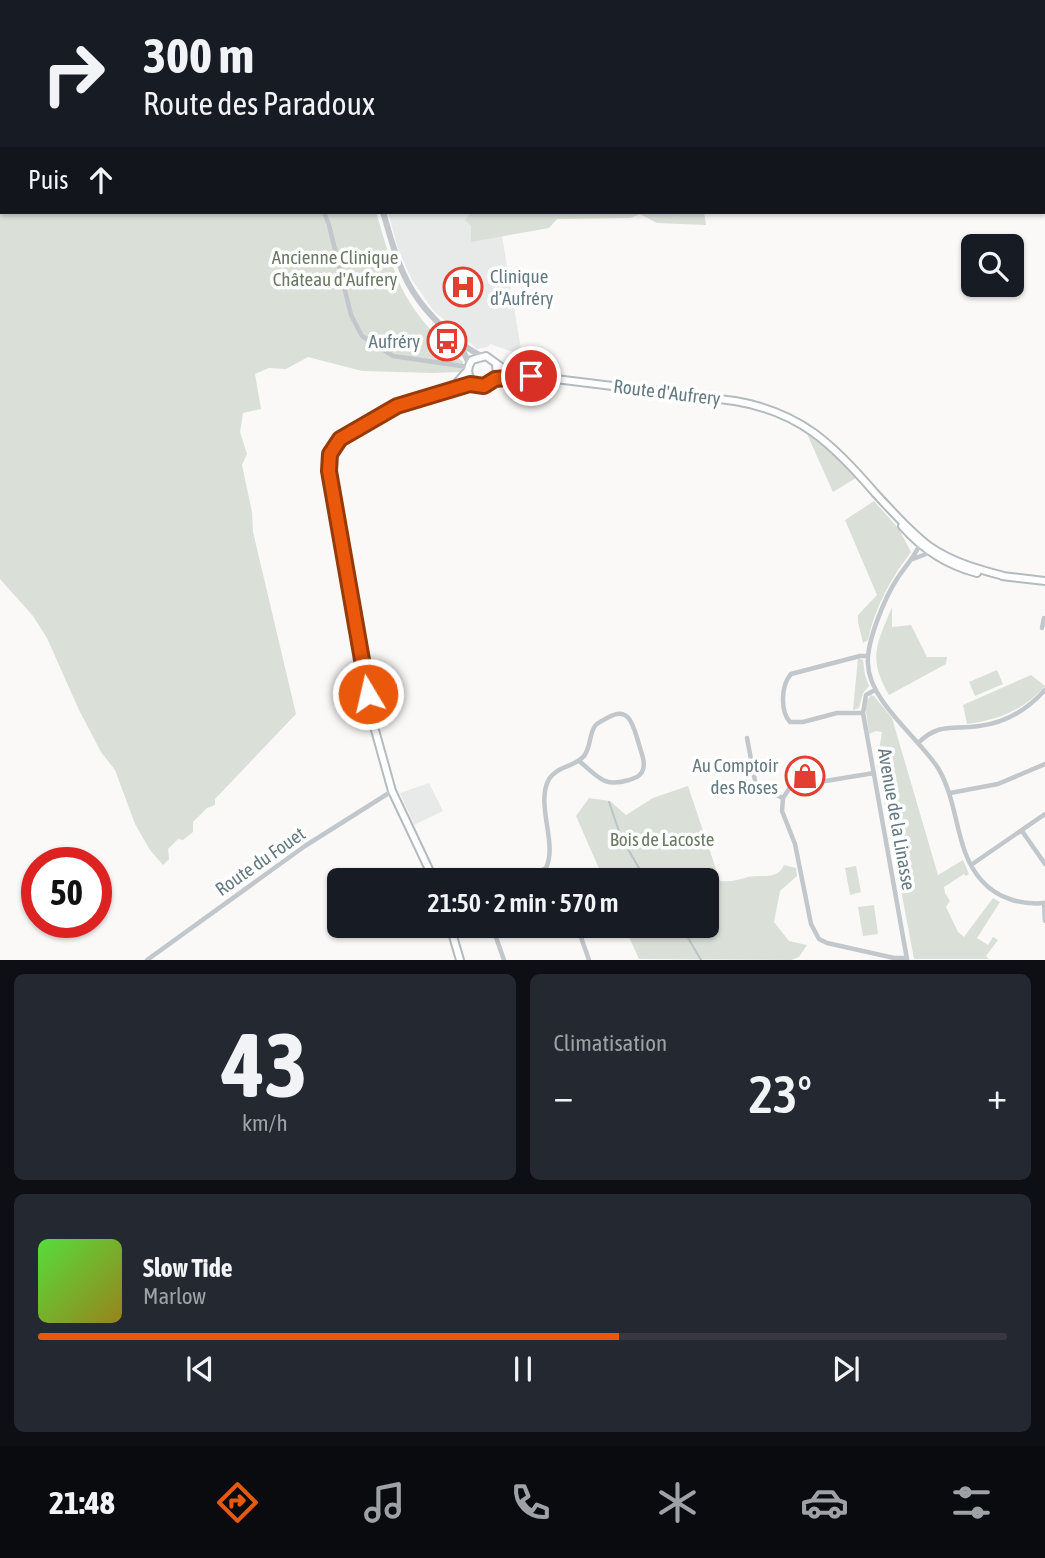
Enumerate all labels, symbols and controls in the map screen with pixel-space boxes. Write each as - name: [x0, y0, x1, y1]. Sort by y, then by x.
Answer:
- text: 300 m: [143, 27, 254, 83]
- icon: right: [28, 28, 119, 119]
- text: Route des Paradoux: [143, 85, 375, 122]
- icon: ahead: [82, 161, 120, 199]
- text: Puis: [28, 165, 68, 195]
- map controls: [961, 234, 1024, 297]
- button: search: [961, 234, 1024, 297]
- park label: Ancienne Clinique Château d'Aufrery: [272, 246, 398, 290]
- place label: Clinique d’Aufréry: [490, 265, 554, 309]
- hospital icon: Clinique d’Aufréry: [442, 266, 484, 308]
- bus stop icon: Aufréry: [426, 320, 468, 362]
- place label: Aufréry: [369, 330, 420, 352]
- pin: [501, 346, 561, 406]
- icon: arrive: [512, 357, 550, 395]
- street label: Route d'Aufrery: [612, 375, 722, 409]
- position arrow: [331, 657, 405, 731]
- street label: Avenue de la Linasse: [874, 746, 920, 892]
- place label: Au Comptoir des Roses: [693, 754, 778, 798]
- shop icon: Au Comptoir des Roses: [784, 755, 826, 797]
- street label: Route du Fouet: [211, 822, 309, 900]
- park label: Bois de Lacoste: [610, 828, 714, 850]
- speed limit sign: 50: [21, 847, 112, 938]
- text: 21:50 · 2 min · 570 m: [428, 888, 618, 918]
- text: 43: [222, 1012, 308, 1116]
- text: Climatisation: [554, 1030, 667, 1056]
- text: 23°: [749, 1064, 812, 1124]
- text: −: [554, 1074, 573, 1117]
- text: +: [987, 1074, 1007, 1117]
- text: km/h: [242, 1110, 288, 1136]
- text: Slow Tide: [143, 1253, 233, 1283]
- text: Marlow: [143, 1283, 206, 1309]
- icon: previous: [181, 1350, 219, 1388]
- icon: pause: [504, 1350, 542, 1388]
- icon: next: [827, 1350, 865, 1388]
- icon: directions: [213, 1478, 262, 1527]
- icon: music: [360, 1478, 409, 1527]
- icon: phone: [506, 1478, 555, 1527]
- icon: climate: [653, 1478, 702, 1527]
- icon: car: [800, 1478, 849, 1527]
- icon: filters: [947, 1478, 996, 1527]
- text: 21:48: [49, 1484, 115, 1521]

